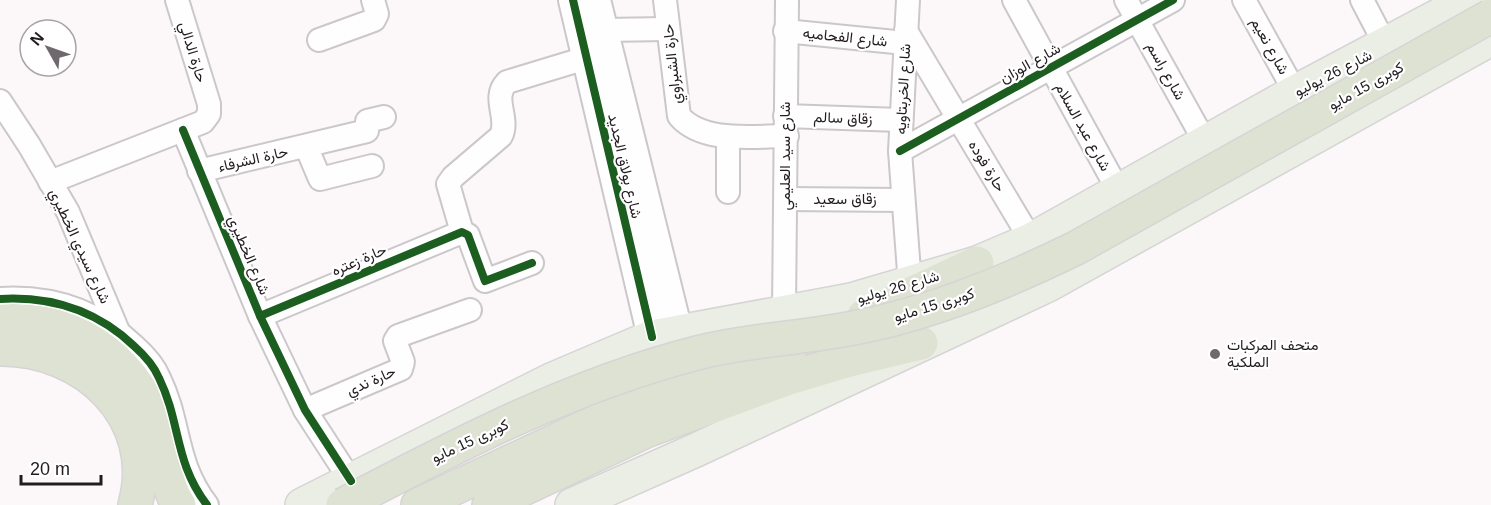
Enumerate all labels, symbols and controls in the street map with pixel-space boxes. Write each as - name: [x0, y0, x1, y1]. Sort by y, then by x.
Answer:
- street label: شارع نعيم: [1245, 14, 1293, 79]
- north arrow: [18, 18, 78, 78]
- street label: حارة الدالي: [171, 20, 211, 86]
- street label: حارة الشبراوي: [659, 23, 689, 105]
- street label: شارع الفحاميه: [802, 24, 888, 52]
- text: N: [27, 29, 47, 49]
- street label: شارع الوزان: [997, 39, 1065, 89]
- street label: شارع راسم: [1141, 39, 1189, 104]
- street label: شارع الخربتاويه: [892, 43, 916, 135]
- street label: شارع 26 يوليو: [1291, 46, 1376, 102]
- street label: كوبرى 15 مايو: [1325, 58, 1408, 115]
- street label: شارع عبد السلام: [1050, 80, 1115, 175]
- street label: شارع سيد العليمي: [776, 101, 798, 210]
- street label: زقاق سالم: [813, 108, 873, 129]
- street label: شارع بولاق الجديد: [602, 112, 646, 221]
- street label: حارة فوده: [965, 137, 1009, 195]
- street label: حارة الشرفاء: [216, 142, 290, 176]
- street label: شارع سيدي الخطيري: [42, 186, 115, 308]
- street label: زقاق سعيد: [813, 190, 877, 208]
- street label: شارع الخطيري: [220, 212, 274, 299]
- street label: حارة زعتره: [329, 240, 389, 280]
- street label: شارع 26 يوليو: [855, 267, 942, 309]
- street label: كوبرى 15 مايو: [892, 284, 977, 327]
- place label: متحف المركبات الملكية: [1227, 336, 1318, 371]
- marker: متحف المركبات الملكية: [1208, 347, 1222, 361]
- street label: حارة ندي: [344, 362, 400, 403]
- street label: كوبرى 15 مايو: [428, 415, 512, 468]
- scale bar: [21, 448, 100, 486]
- text: 20 m: [30, 459, 70, 479]

